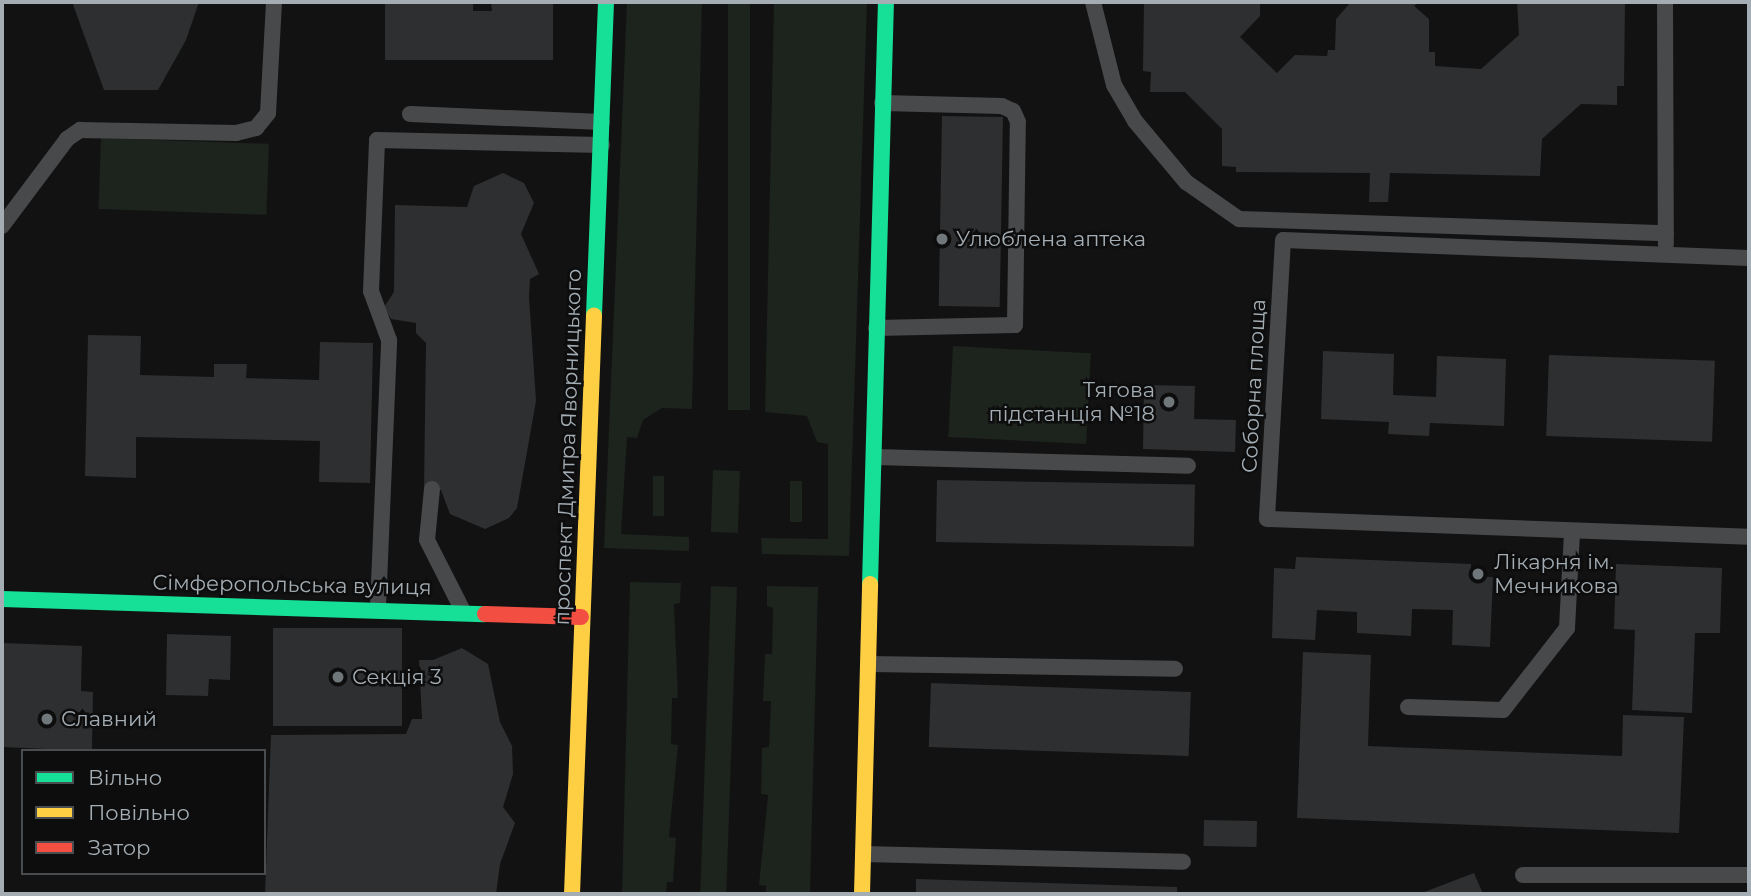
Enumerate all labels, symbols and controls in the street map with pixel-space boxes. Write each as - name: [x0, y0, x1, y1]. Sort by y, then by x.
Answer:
- place label: Улюблена аптека: [956, 226, 1146, 252]
- marker: Улюблена аптека: [934, 231, 950, 247]
- street label: проспект Дмитра Яворницького: [549, 268, 587, 626]
- street label: Соборна площа: [1237, 298, 1271, 474]
- place label: Тягова пiдстанцiя №18: [989, 377, 1155, 427]
- marker: Тягова пiдстанцiя №18: [1161, 394, 1177, 410]
- place label: Лікарня ім. Мечникова: [1494, 549, 1619, 599]
- marker: Лікарня ім. Мечникова: [1468, 564, 1488, 584]
- street label: Сімферопольська вулиця: [152, 570, 432, 600]
- place label: Секція 3: [352, 664, 442, 690]
- marker: Секція 3: [330, 669, 346, 685]
- place label: Славний: [61, 706, 157, 732]
- marker: Славний: [39, 711, 55, 727]
- legend: [21, 749, 266, 875]
- text: Вільно: [88, 765, 162, 790]
- text: Повільно: [88, 800, 190, 825]
- text: Затор: [88, 835, 150, 860]

